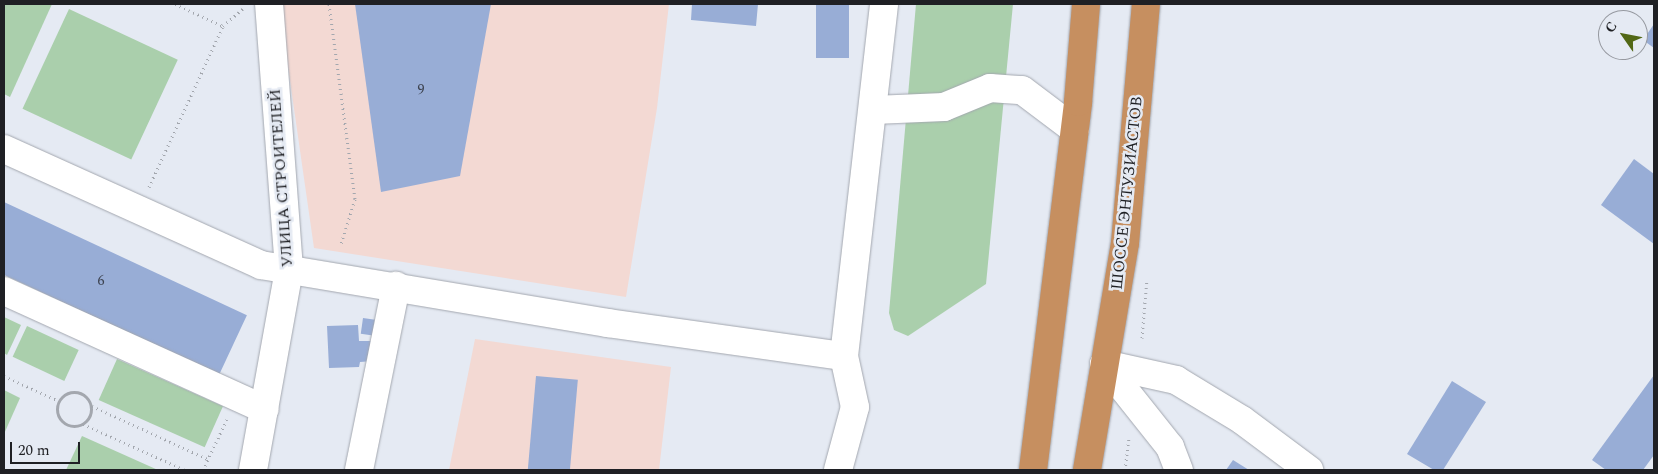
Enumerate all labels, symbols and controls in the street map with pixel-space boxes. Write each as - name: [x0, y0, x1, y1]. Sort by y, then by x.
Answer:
- north arrow: [1598, 10, 1648, 60]
- text: С: [1599, 17, 1622, 37]
- house number: 9: [418, 82, 424, 98]
- street label: УЛИЦА СТРОИТЕЛЕЙ: [265, 88, 297, 268]
- street label: ШОССЕ ЭНТУЗИАСТОВ: [1107, 95, 1147, 291]
- house number: 6: [98, 273, 104, 289]
- scale bar: [12, 432, 82, 464]
- text: 20 m: [18, 439, 50, 462]

